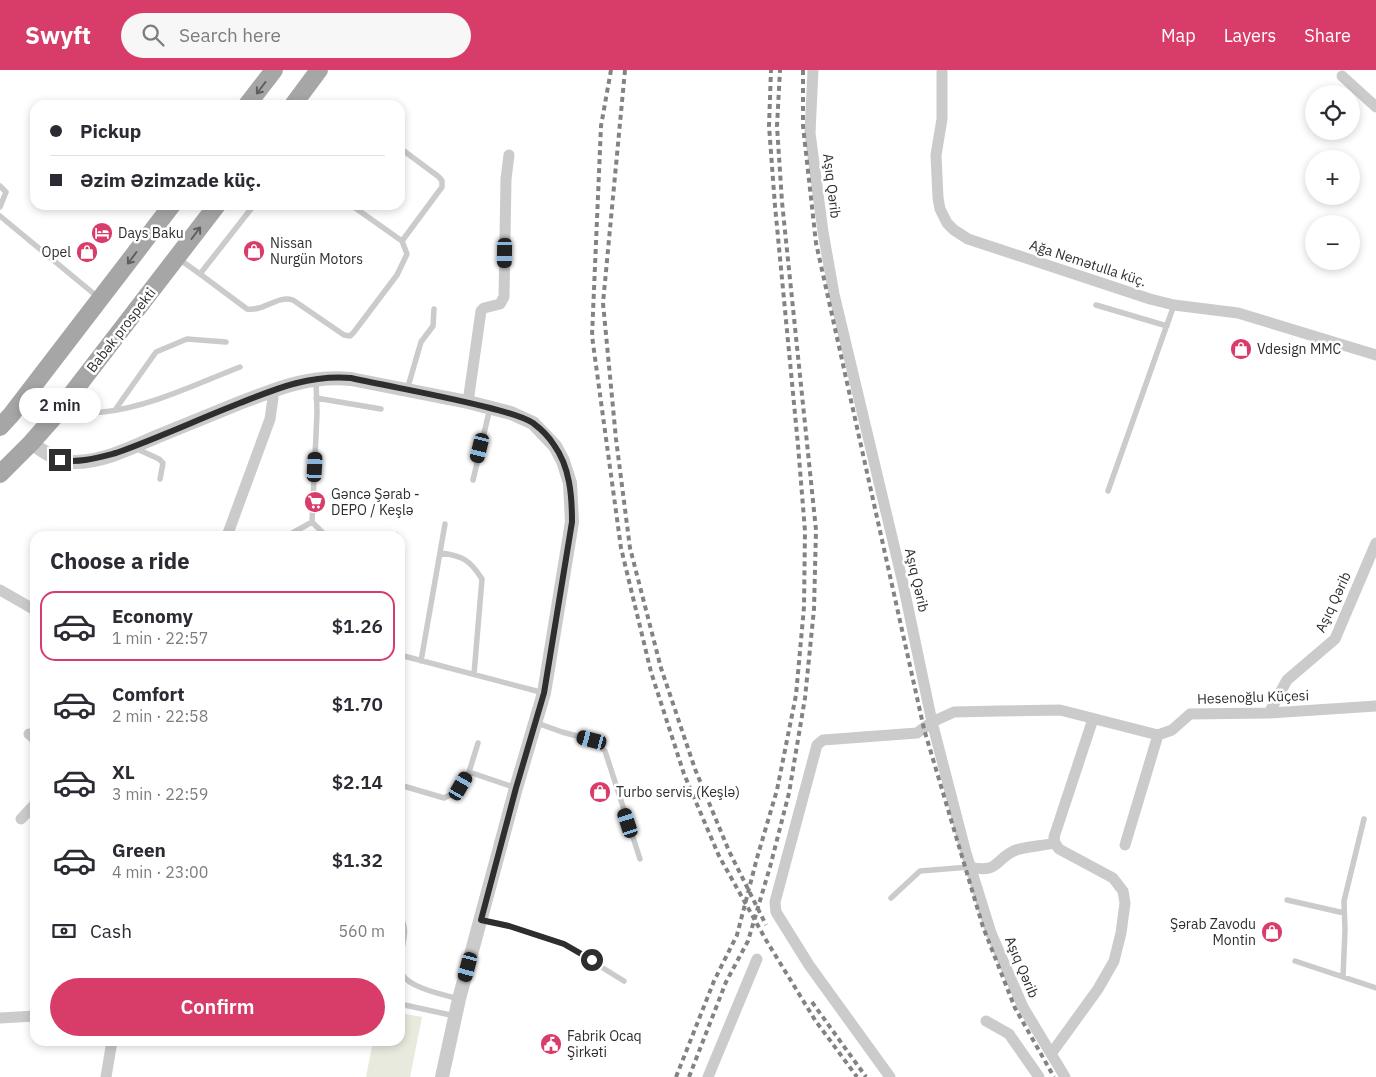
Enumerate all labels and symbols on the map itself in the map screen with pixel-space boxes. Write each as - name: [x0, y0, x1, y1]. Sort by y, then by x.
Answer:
- one-way arrow: [255, 81, 266, 94]
- street label: Aşıq Qərib: [819, 153, 845, 219]
- hotel icon: Days Baku: [90, 221, 114, 245]
- place label: Days Baku: [118, 224, 184, 242]
- one-way arrow: [191, 227, 202, 240]
- place label: Nissan Nurgün Motors: [270, 234, 363, 268]
- street label: Ağa Nemətulla küç.: [1027, 236, 1149, 290]
- car: [497, 238, 512, 268]
- shop icon: Nissan Nurgün Motors: [242, 239, 266, 263]
- shop icon: Opel: [75, 240, 99, 264]
- place label: Opel: [41, 243, 71, 261]
- one-way arrow: [127, 251, 138, 264]
- street label: Babək prospekti: [82, 284, 160, 376]
- shop icon: Vdesign MMC: [1229, 337, 1253, 361]
- place label: Vdesign MMC: [1257, 340, 1342, 358]
- callout: 2 min: [19, 388, 101, 422]
- car: [469, 432, 490, 464]
- route end: [49, 449, 71, 471]
- car: [306, 452, 323, 482]
- place label: Gəncə Şərab - DEPO / Keşlə: [331, 485, 420, 519]
- supermarket icon: Gəncə Şərab - DEPO / Keşlə: [303, 490, 327, 514]
- street label: Aşıq Qərib: [901, 546, 933, 614]
- street label: Aşıq Qərib: [1311, 569, 1355, 635]
- street label: Hesenoğlu Küçesi: [1197, 686, 1309, 708]
- car: [575, 729, 608, 751]
- car: [447, 769, 474, 803]
- shop icon: Turbo servis (Keşlə): [588, 780, 612, 804]
- place label: Turbo servis (Keşlə): [616, 783, 740, 801]
- car: [616, 806, 639, 840]
- place label: Şərab Zavodu Montin: [1170, 915, 1256, 949]
- shop icon: Şərab Zavodu Montin: [1260, 920, 1284, 944]
- street label: Aşıq Qərib: [1001, 934, 1043, 1000]
- route start: [581, 949, 603, 971]
- car: [456, 951, 479, 983]
- place label: Fabrik Ocaq Şirkəti: [567, 1027, 642, 1061]
- public building icon: Fabrik Ocaq Şirkəti: [539, 1032, 563, 1056]

